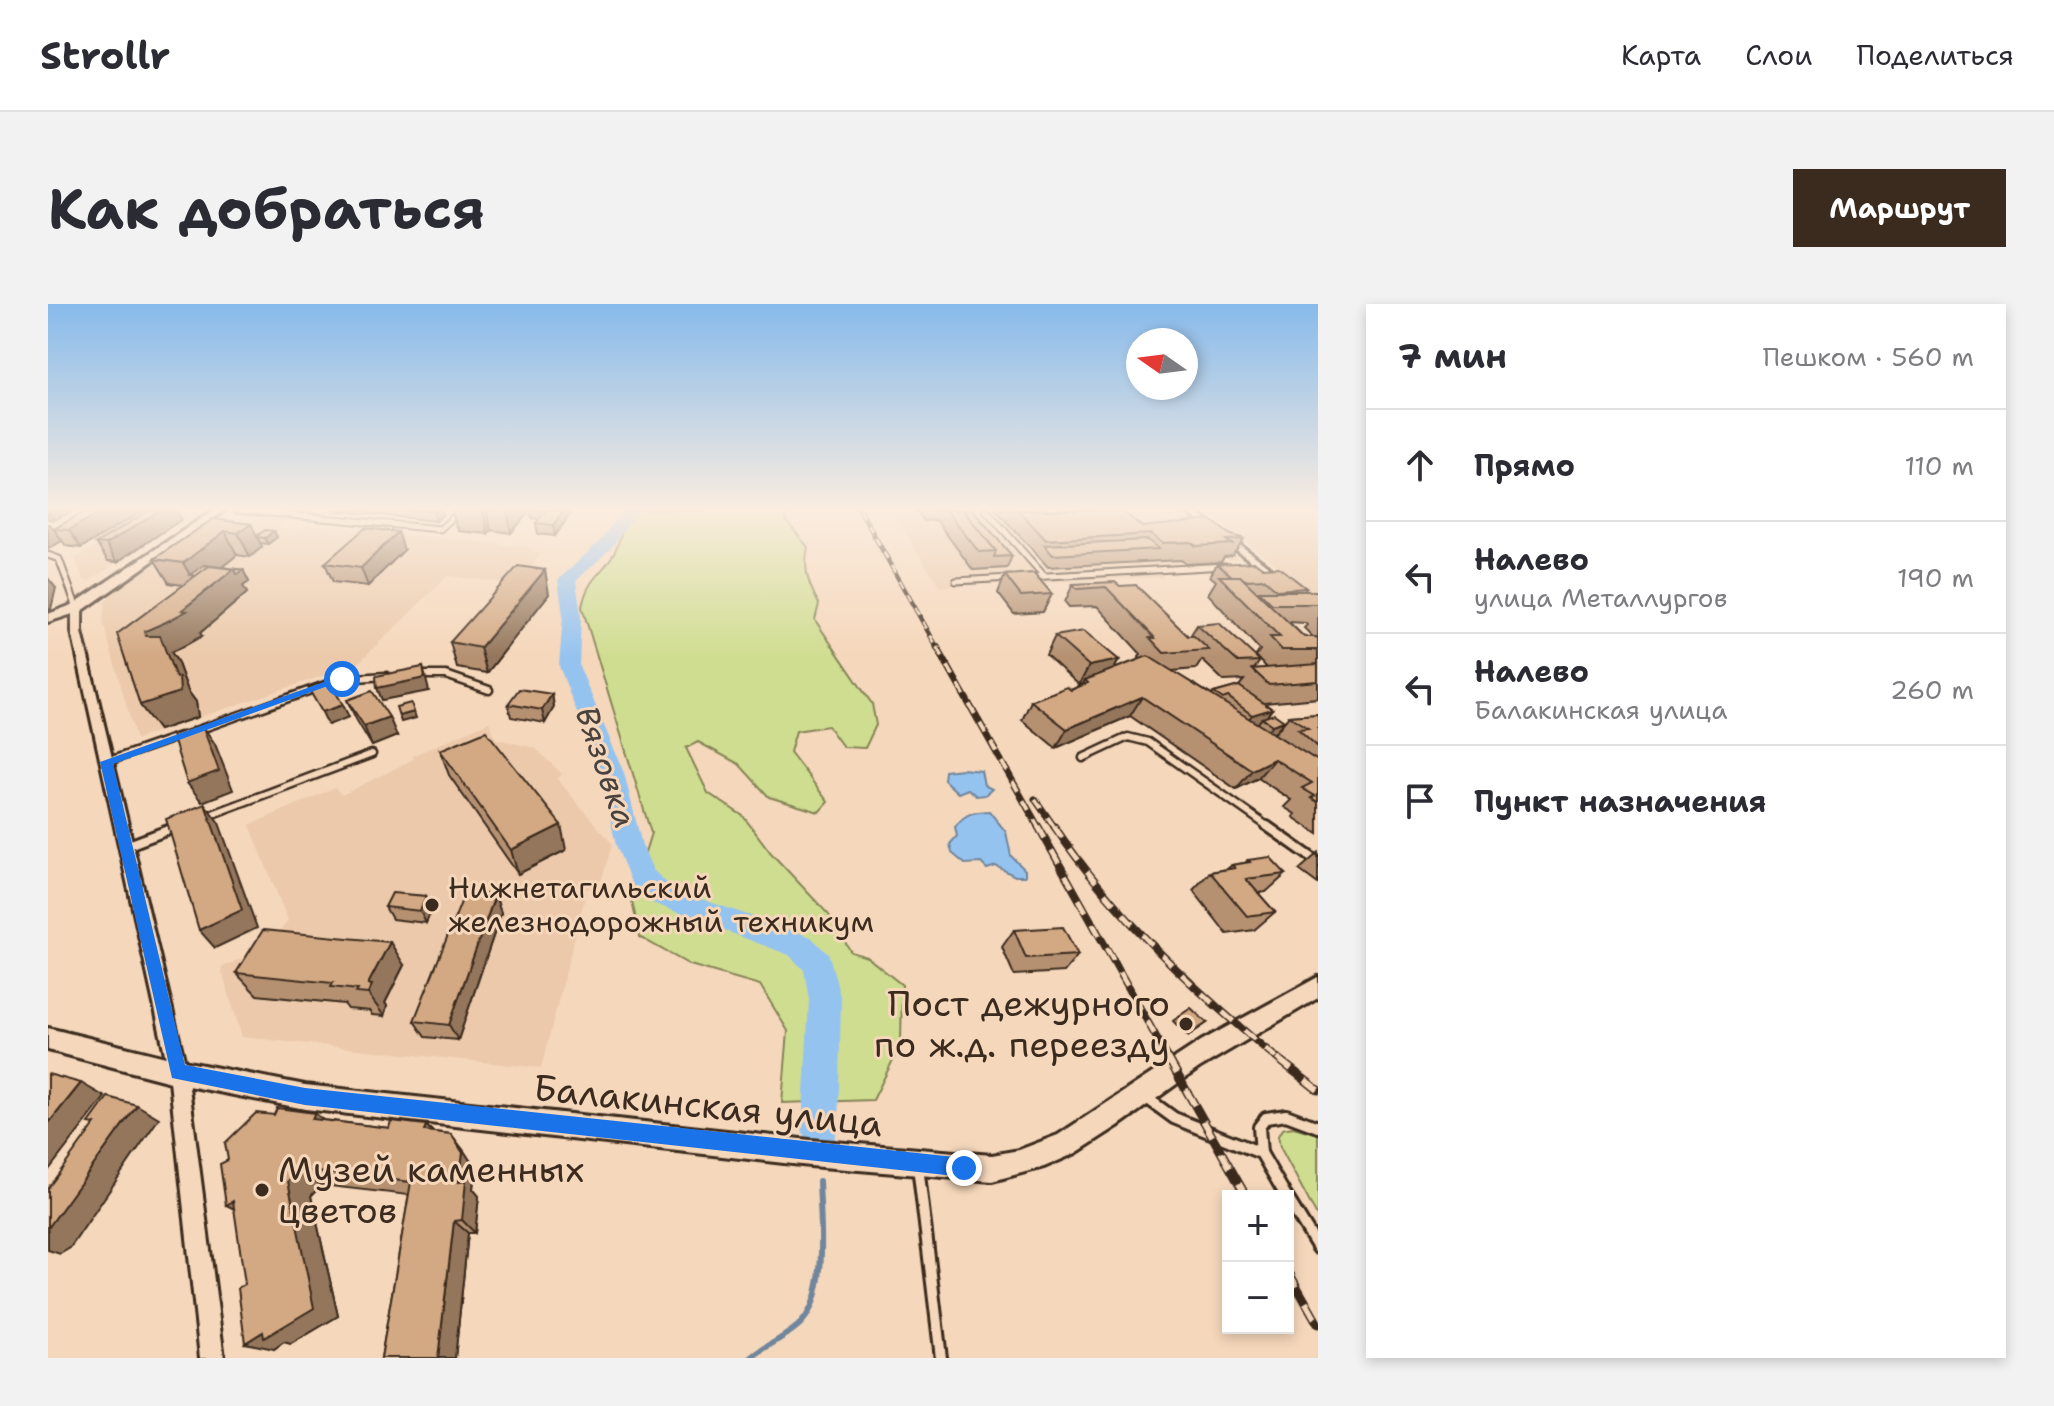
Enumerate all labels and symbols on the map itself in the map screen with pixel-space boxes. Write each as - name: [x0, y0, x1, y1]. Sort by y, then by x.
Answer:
- north arrow: [1126, 328, 1198, 400]
- route start: [324, 661, 360, 697]
- water label: Вязовка: [566, 700, 647, 833]
- place label: Нижнетагильский железнодорожный техникум: [448, 867, 874, 942]
- marker: Нижнетагильский железнодорожный техникум: [423, 896, 441, 914]
- place label: Пост дежурного по ж.д. переезду: [874, 979, 1170, 1069]
- marker: Пост дежурного по ж.д. переезду: [1177, 1015, 1195, 1033]
- street label: Балакинская улица: [531, 1063, 885, 1148]
- place label: Музей каменных цветов: [278, 1145, 584, 1235]
- route end: [946, 1150, 982, 1186]
- marker: Музей каменных цветов: [253, 1181, 271, 1199]

